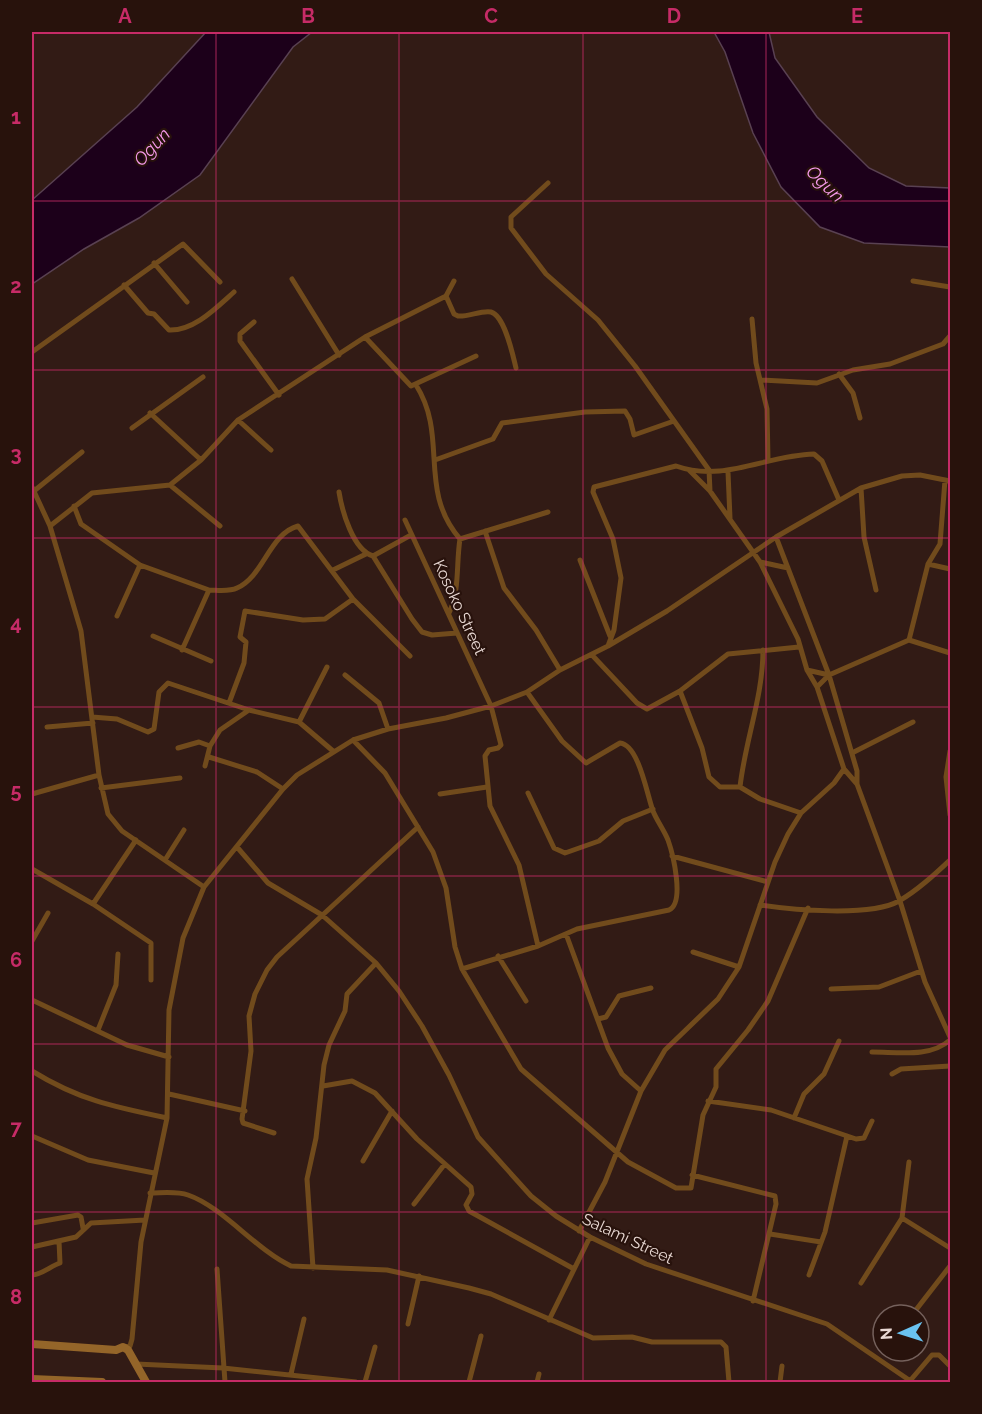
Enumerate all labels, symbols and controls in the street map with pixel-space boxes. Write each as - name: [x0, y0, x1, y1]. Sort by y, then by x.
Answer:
- text: A: [118, 4, 132, 28]
- text: B: [301, 4, 315, 28]
- text: C: [484, 4, 498, 28]
- text: D: [667, 4, 681, 28]
- text: E: [851, 4, 863, 28]
- text: 1: [11, 105, 21, 129]
- water label: Ogun: [129, 123, 174, 170]
- water label: Ogun: [802, 161, 848, 206]
- text: 2: [10, 274, 22, 298]
- text: 3: [10, 442, 22, 466]
- street label: Kosoko Street: [429, 557, 490, 658]
- text: 4: [10, 611, 22, 635]
- text: 5: [10, 779, 22, 803]
- text: 6: [10, 948, 22, 972]
- text: 7: [10, 1116, 22, 1140]
- street label: Salami Street: [579, 1209, 677, 1268]
- text: 8: [10, 1285, 22, 1309]
- north arrow: [871, 1303, 931, 1363]
- text: N: [877, 1327, 896, 1340]

